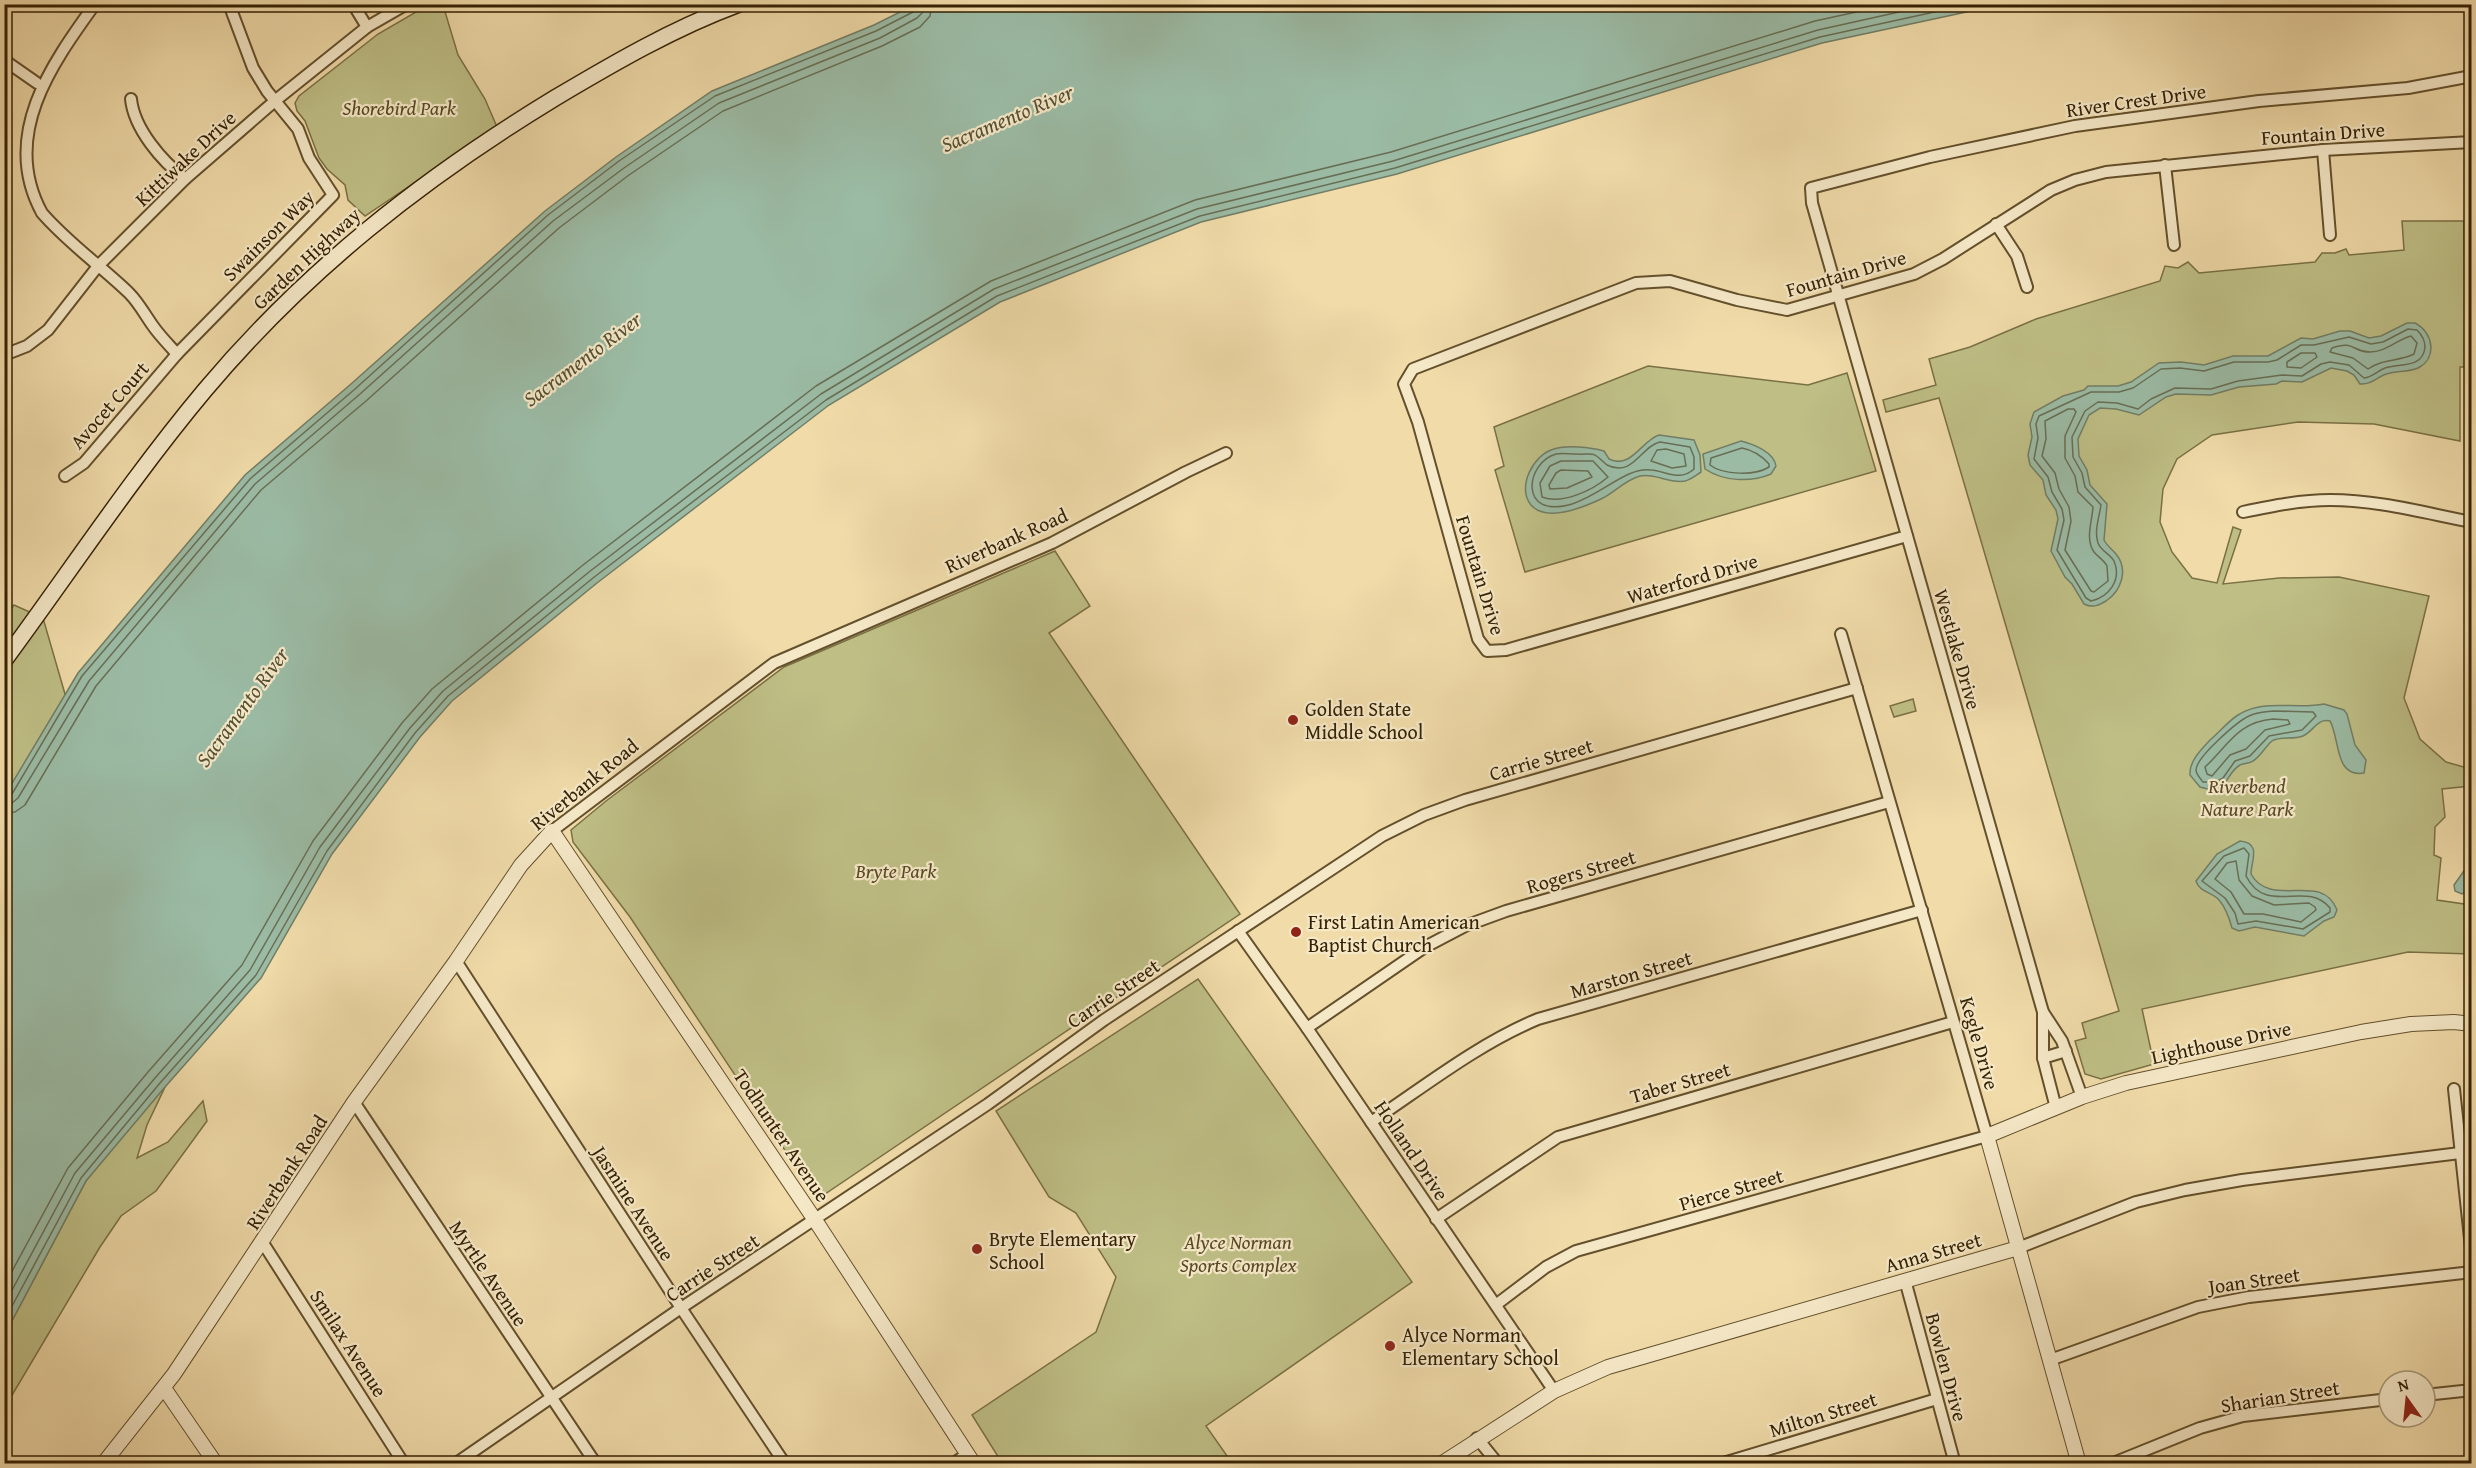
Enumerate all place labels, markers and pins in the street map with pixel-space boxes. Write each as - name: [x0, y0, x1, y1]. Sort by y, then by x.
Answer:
- place label: Golden State Middle School: [1305, 694, 1424, 746]
- marker: Golden State Middle School: [1286, 713, 1300, 727]
- place label: First Latin American Baptist Church: [1308, 907, 1480, 959]
- marker: First Latin American Baptist Church: [1289, 925, 1303, 939]
- place label: Bryte Elementary School: [989, 1224, 1136, 1276]
- marker: Bryte Elementary School: [970, 1242, 984, 1256]
- place label: Alyce Norman Elementary School: [1402, 1320, 1559, 1372]
- marker: Alyce Norman Elementary School: [1383, 1339, 1397, 1353]

